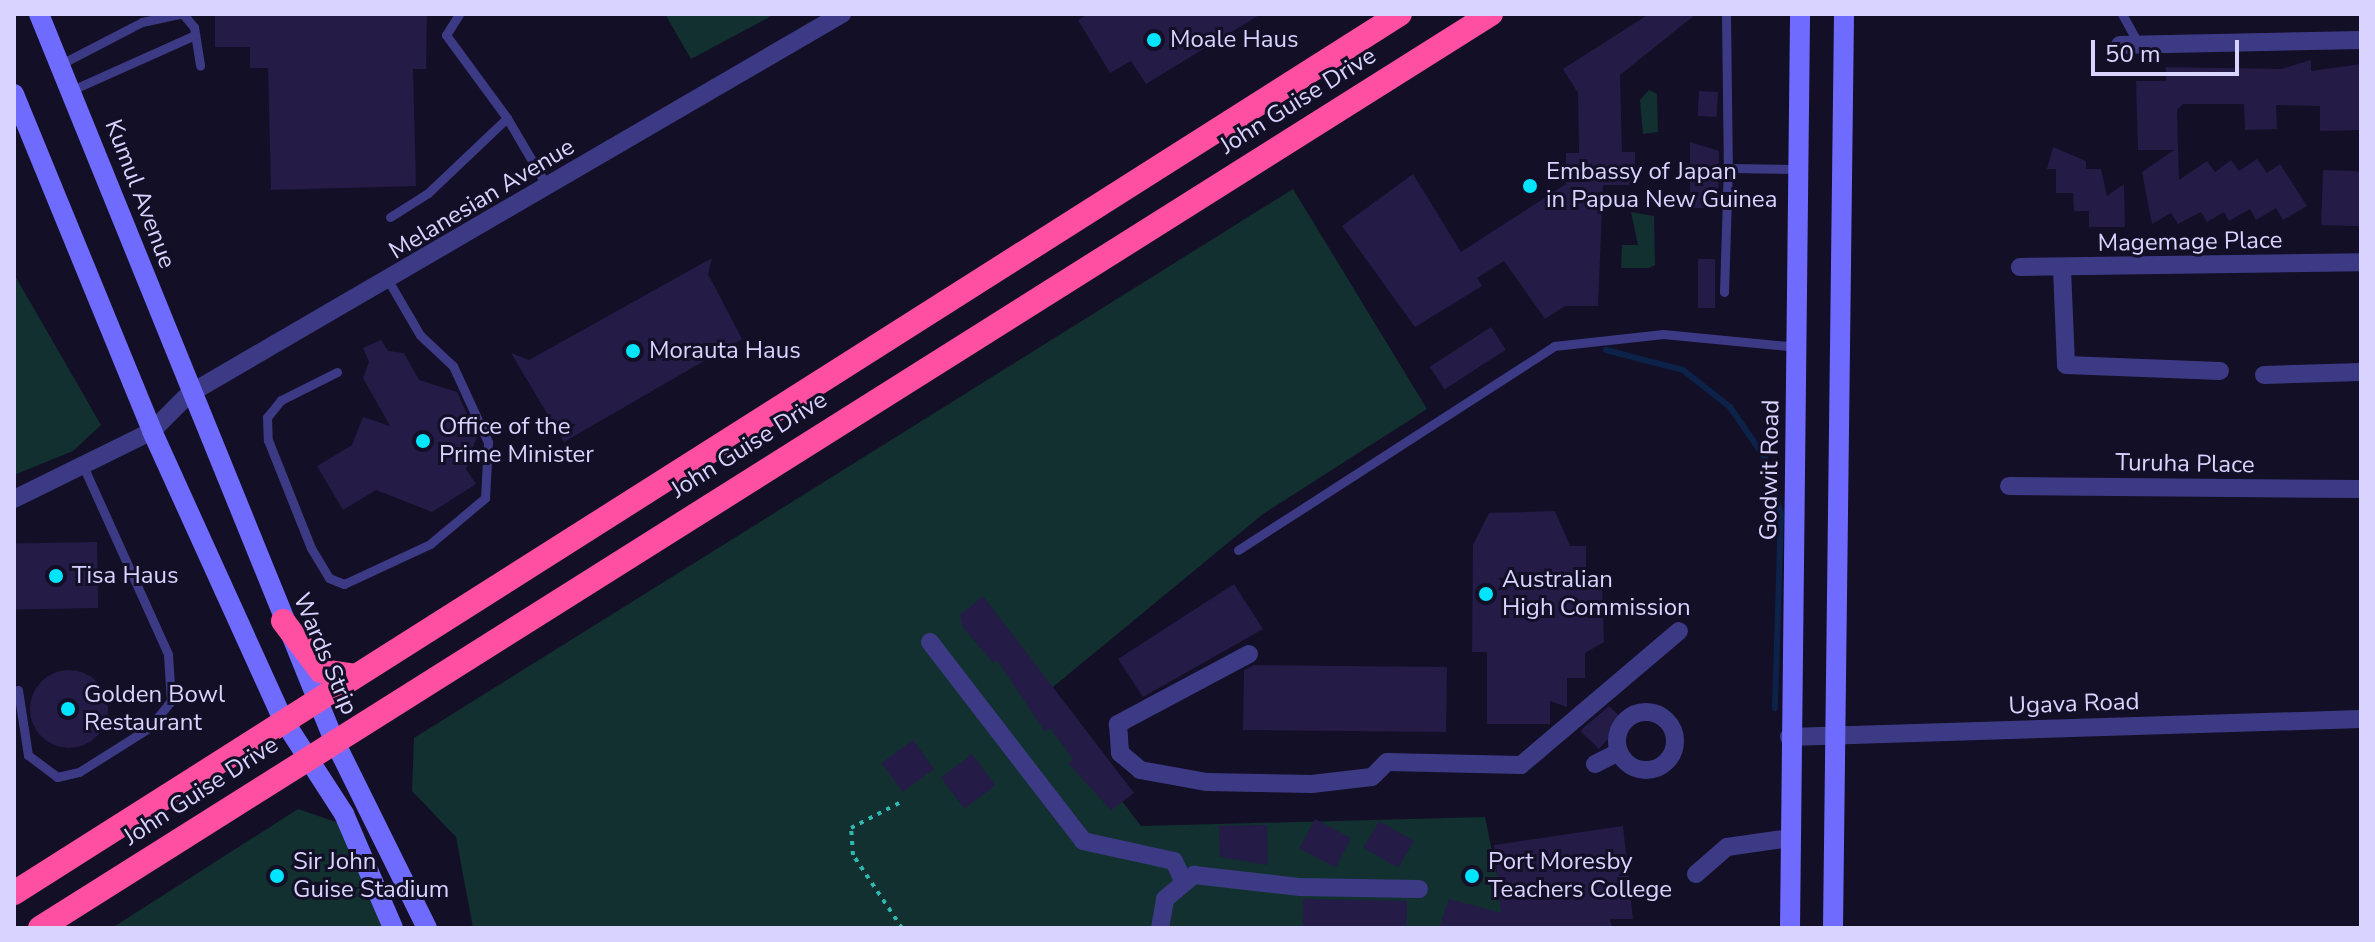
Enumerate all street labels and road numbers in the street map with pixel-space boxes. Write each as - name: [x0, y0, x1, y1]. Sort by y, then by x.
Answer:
- street label: John Guise Drive: [1215, 42, 1381, 160]
- street label: Kumul Avenue: [98, 115, 182, 273]
- street label: Melanesian Avenue: [384, 132, 580, 266]
- street label: Magemage Place: [2097, 226, 2283, 258]
- street label: John Guise Drive: [666, 386, 832, 504]
- street label: Godwit Road: [1754, 399, 1786, 541]
- street label: Turuha Place: [2115, 448, 2255, 480]
- street label: Wards Strip: [287, 589, 363, 719]
- street label: Ugava Road: [2008, 687, 2140, 721]
- street label: John Guise Drive: [118, 730, 284, 852]

